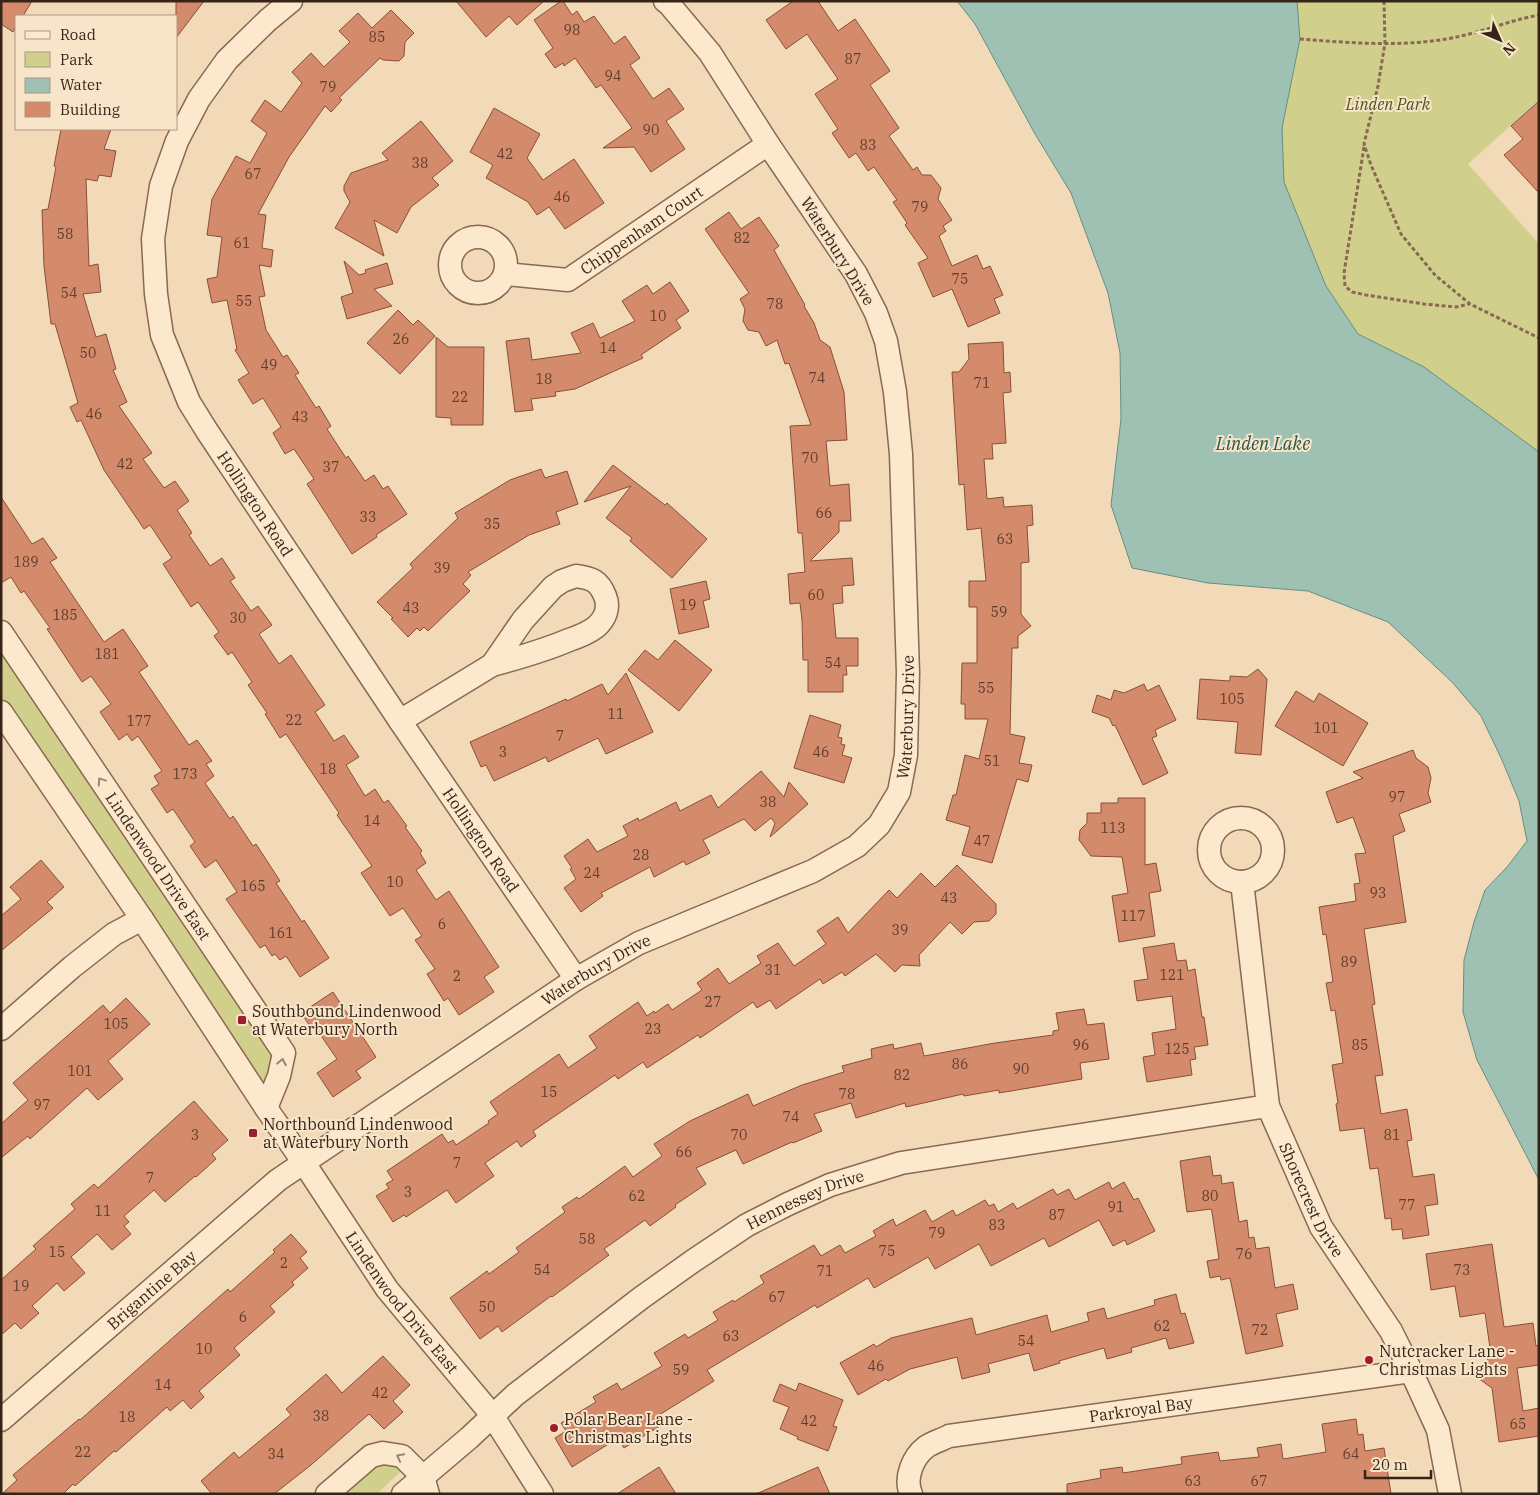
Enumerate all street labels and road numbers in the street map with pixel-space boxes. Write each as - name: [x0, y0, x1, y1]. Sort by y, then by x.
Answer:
- street label: Chippenham Court: [576, 181, 707, 279]
- street label: Waterbury Drive: [797, 193, 879, 309]
- street label: Hollington Road: [213, 447, 298, 560]
- street label: Waterbury Drive: [892, 655, 918, 781]
- street label: Hollington Road: [438, 784, 524, 896]
- street label: Lindenwood Drive East: [102, 788, 215, 944]
- street label: Waterbury Drive: [537, 929, 654, 1010]
- street label: Shorecrest Drive: [1275, 1139, 1348, 1261]
- street label: Hennessey Drive: [743, 1165, 866, 1234]
- street label: Lindenwood Drive East: [342, 1227, 463, 1378]
- street label: Brigantine Bay: [103, 1245, 200, 1334]
- street label: Parkroyal Bay: [1088, 1392, 1195, 1426]

